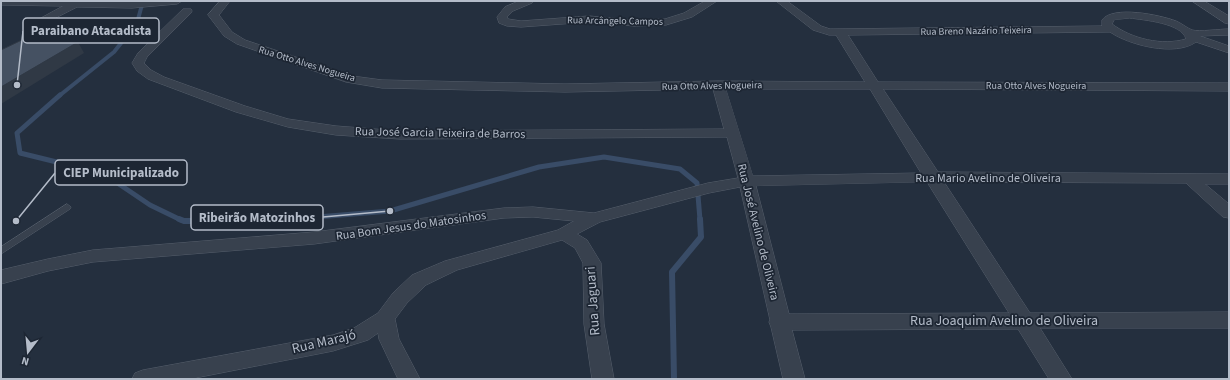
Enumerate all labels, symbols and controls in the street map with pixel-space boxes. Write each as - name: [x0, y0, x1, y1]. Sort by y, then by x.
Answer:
- street label: Rua Arcângelo Campos: [567, 13, 663, 29]
- callout: Paraibano Atacadista: [23, 18, 159, 43]
- text: Paraibano Atacadista: [31, 22, 151, 40]
- street label: Rua Breno Nazário Teixeira: [920, 23, 1032, 39]
- street label: Rua Otto Alves Nogueira: [257, 43, 357, 85]
- street label: Rua Otto Alves Nogueira: [662, 78, 762, 94]
- street label: Rua Otto Alves Nogueira: [986, 79, 1086, 93]
- street label: Rua José Garcia Teixeira de Barros: [355, 123, 525, 143]
- callout: CIEP Municipalizado: [55, 160, 187, 185]
- street label: Rua José Avelino de Oliveira: [733, 162, 783, 302]
- text: CIEP Municipalizado: [63, 164, 179, 182]
- street label: Rua Mario Avelino de Oliveira: [915, 170, 1061, 187]
- callout: Ribeirão Matozinhos: [191, 205, 323, 230]
- street label: Rua Bom Jesus do Matosinhos: [335, 207, 487, 245]
- text: Ribeirão Matozinhos: [199, 209, 315, 227]
- street label: Rua Jaguari: [581, 266, 605, 336]
- street label: Rua Joaquim Avelino de Oliveira: [910, 311, 1098, 331]
- street label: Rua Marajó: [290, 325, 358, 359]
- north arrow: [8, 332, 48, 372]
- text: N: [20, 353, 31, 369]

